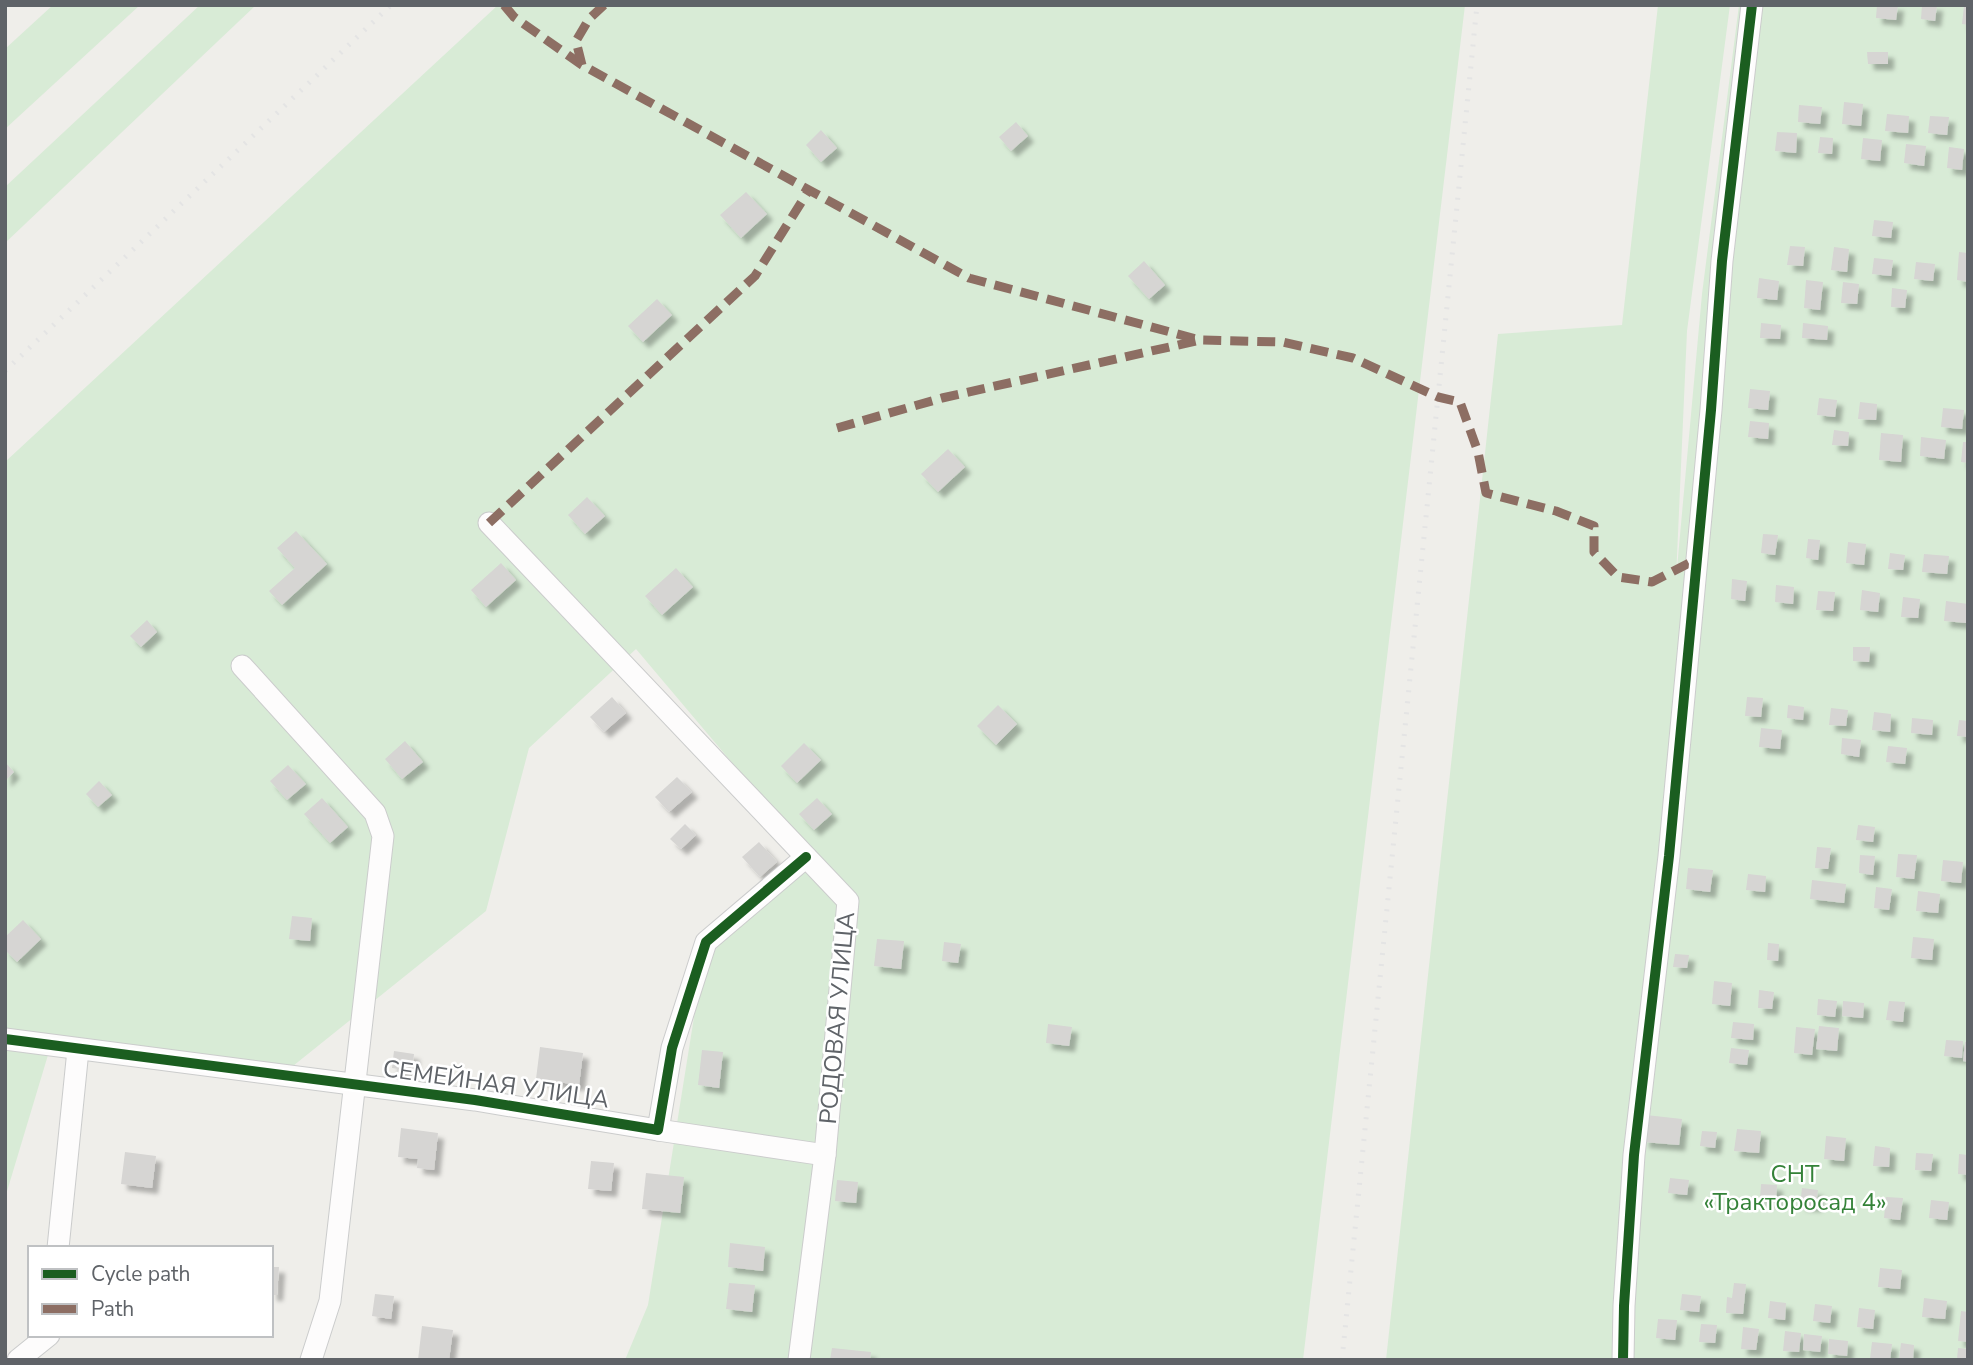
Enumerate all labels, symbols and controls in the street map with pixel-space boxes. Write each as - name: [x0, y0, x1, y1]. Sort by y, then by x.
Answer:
- street label: РОДОВАЯ УЛИЦА: [812, 910, 862, 1126]
- street label: СЕМЕЙНАЯ УЛИЦА: [381, 1052, 612, 1116]
- park label: СНТ «Тракторосад 4»: [1703, 1158, 1887, 1218]
- legend: [28, 1246, 273, 1337]
- text: Cycle path: [91, 1260, 190, 1288]
- text: Path: [91, 1295, 134, 1323]

